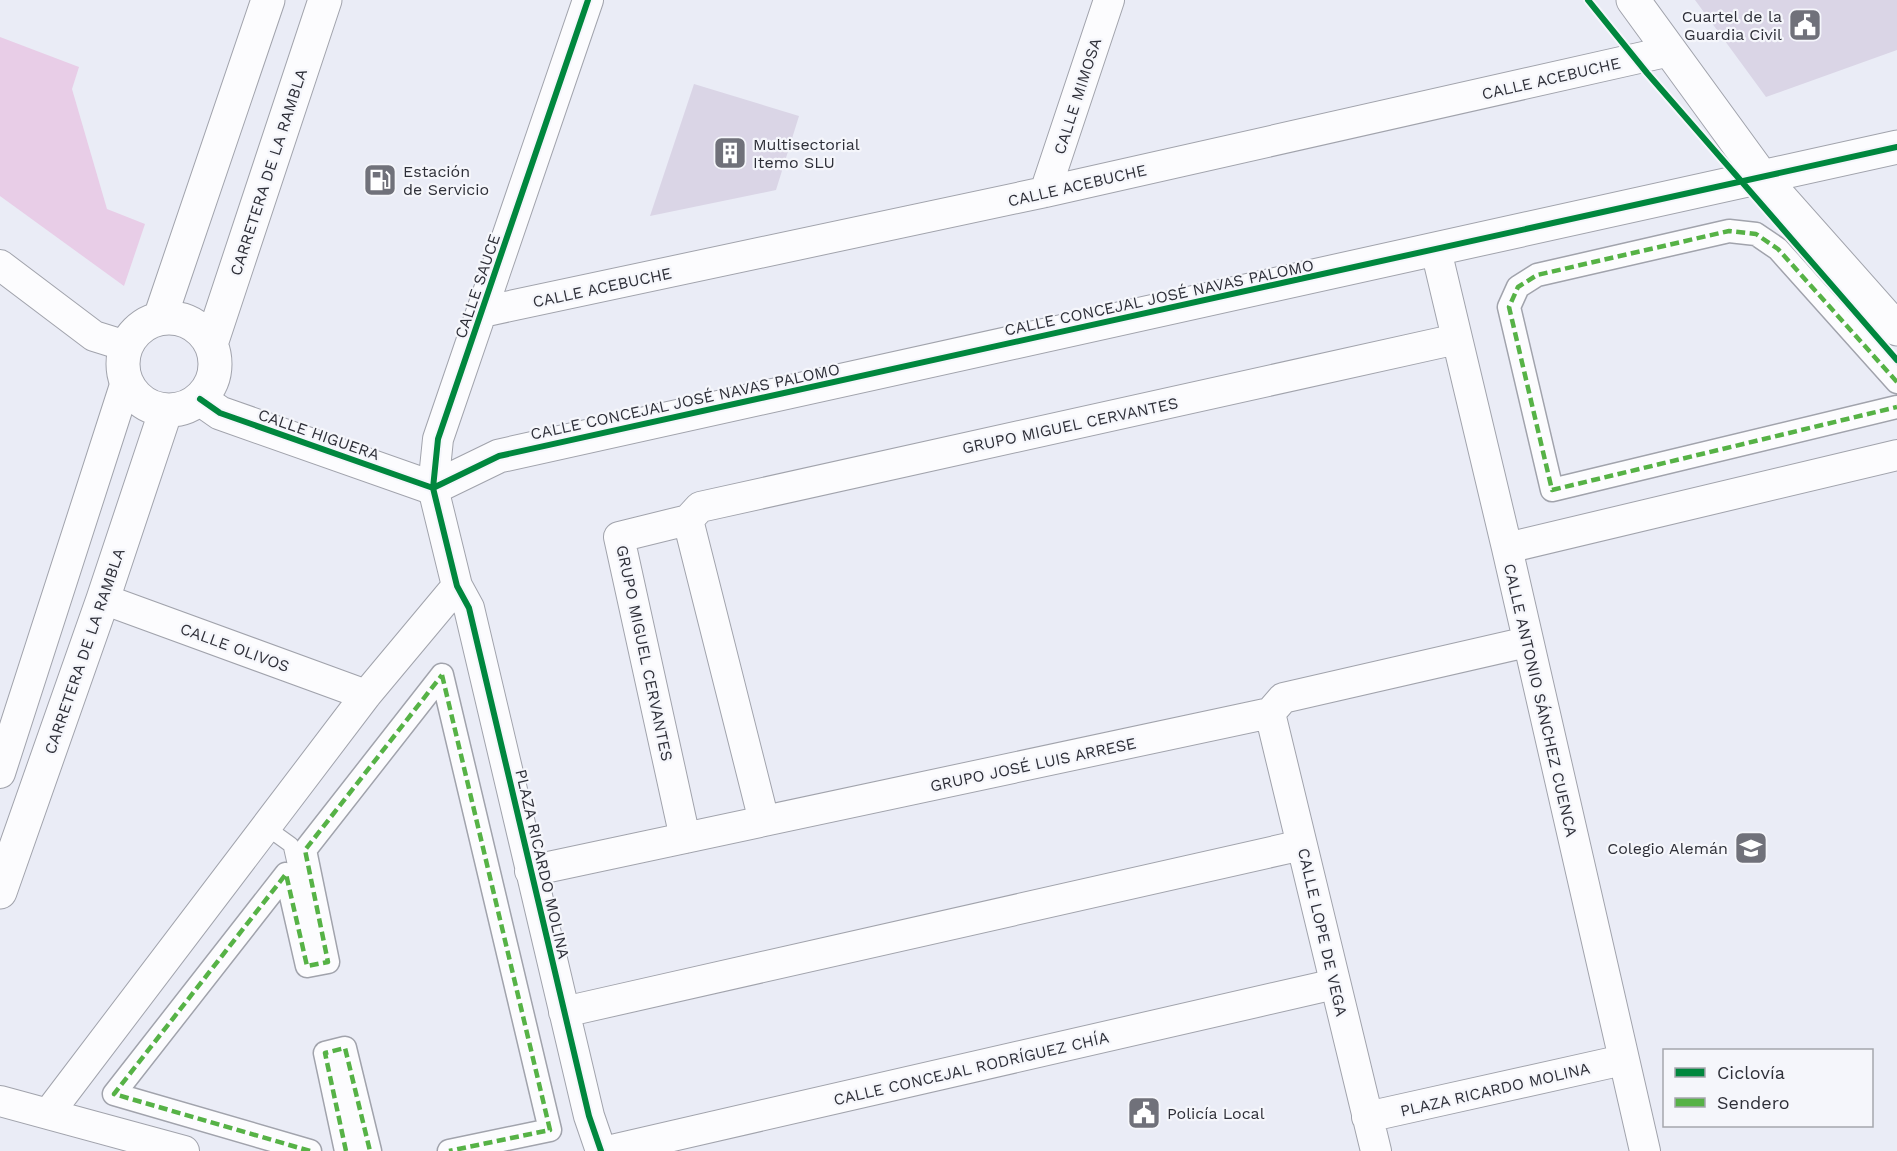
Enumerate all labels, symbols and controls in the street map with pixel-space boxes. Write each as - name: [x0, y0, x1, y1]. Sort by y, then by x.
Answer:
- place label: Cuartel de la Guardia Civil: [1682, 7, 1782, 44]
- public building icon: Cuartel de la Guardia Civil: [1787, 7, 1823, 43]
- street label: CALLE MIMOSA: [1050, 35, 1105, 157]
- street label: CALLE ACEBUCHE: [1480, 53, 1622, 104]
- street label: CARRETERA DE LA RAMBLA: [226, 66, 311, 278]
- building icon: Multisectorial Itemo SLU: [712, 135, 748, 171]
- place label: Multisectorial Itemo SLU: [753, 135, 860, 172]
- street label: CALLE ACEBUCHE: [1006, 160, 1148, 211]
- fuel station icon: Estación de Servicio: [362, 162, 398, 198]
- place label: Estación de Servicio: [403, 162, 489, 199]
- street label: CALLE SAUCE: [451, 231, 504, 341]
- street label: CALLE CONCEJAL JOSÉ NAVAS PALOMO: [1003, 255, 1315, 340]
- street label: CALLE ACEBUCHE: [531, 263, 673, 312]
- street label: CALLE CONCEJAL JOSÉ NAVAS PALOMO: [529, 359, 841, 444]
- street label: GRUPO MIGUEL CERVANTES: [960, 393, 1180, 458]
- street label: CALLE HIGUERA: [256, 405, 382, 464]
- street label: GRUPO MIGUEL CERVANTES: [612, 543, 677, 763]
- street label: CARRETERA DE LA RAMBLA: [40, 545, 129, 757]
- street label: CALLE ANTONIO SÁNCHEZ CUENCA: [1500, 562, 1581, 839]
- street label: CALLE OLIVOS: [178, 619, 292, 676]
- street label: GRUPO JOSÉ LUIS ARRESE: [928, 733, 1138, 796]
- street label: PLAZA RICARDO MOLINA: [511, 767, 574, 961]
- school or university icon: Colegio Alemán: [1733, 830, 1769, 866]
- place label: Colegio Alemán: [1607, 839, 1728, 858]
- street label: CALLE LOPE DE VEGA: [1294, 846, 1351, 1018]
- street label: CALLE CONCEJAL RODRÍGUEZ CHÍA: [832, 1027, 1111, 1109]
- legend: [1663, 1049, 1873, 1127]
- street label: PLAZA RICARDO MOLINA: [1398, 1058, 1592, 1121]
- text: Ciclovía: [1717, 1062, 1785, 1083]
- text: Sendero: [1717, 1092, 1790, 1113]
- public building icon: Policía Local: [1126, 1095, 1162, 1131]
- place label: Policía Local: [1167, 1104, 1265, 1123]

